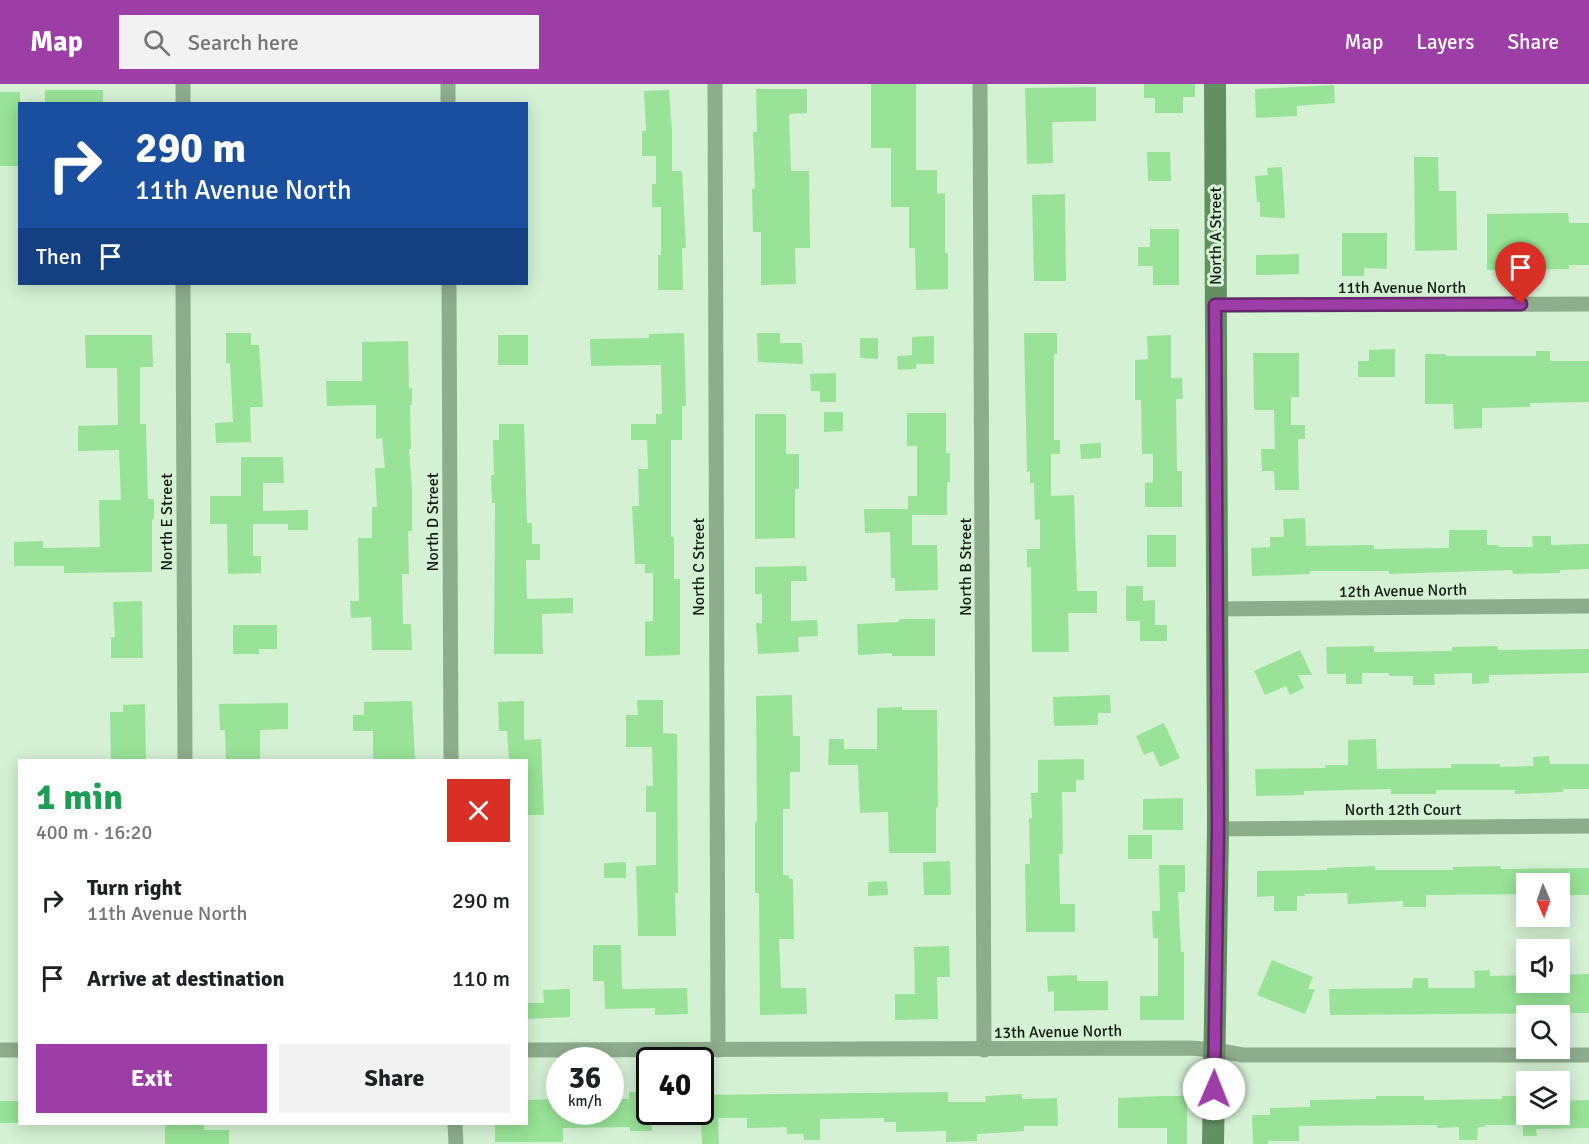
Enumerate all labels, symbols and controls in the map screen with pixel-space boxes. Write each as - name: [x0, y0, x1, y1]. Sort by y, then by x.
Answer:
- search box: [119, 15, 539, 69]
- text: Map: [30, 25, 83, 59]
- icon: search: [140, 26, 173, 59]
- text: Search here: [188, 29, 299, 56]
- text: Map: [1345, 29, 1383, 55]
- text: Layers: [1416, 29, 1474, 55]
- text: Share: [1507, 29, 1559, 55]
- text: 290 m: [135, 123, 246, 174]
- icon: right: [36, 126, 114, 204]
- text: 11th Avenue North: [135, 174, 352, 207]
- street label: North A Street: [1206, 186, 1226, 285]
- icon: arrive: [94, 240, 127, 273]
- pin: [1495, 242, 1546, 304]
- text: Then: [36, 243, 82, 270]
- icon: arrive: [1504, 251, 1537, 284]
- street label: 11th Avenue North: [1338, 278, 1466, 298]
- street label: North D Street: [423, 472, 443, 571]
- street label: North E Street: [157, 473, 177, 571]
- street label: North C Street: [689, 518, 709, 616]
- street label: North B Street: [956, 518, 976, 616]
- street label: 12th Avenue North: [1339, 580, 1467, 602]
- text: 1 min: [36, 775, 123, 820]
- button: close: [447, 779, 510, 842]
- street label: North 12th Court: [1345, 800, 1462, 820]
- text: 400 m · 16:20: [36, 820, 152, 845]
- north arrow: [1516, 873, 1570, 927]
- map controls: [1516, 873, 1570, 1125]
- text: Turn right: [87, 874, 182, 901]
- icon: right: [36, 884, 69, 917]
- text: 290 m: [452, 887, 510, 914]
- text: 11th Avenue North: [87, 901, 248, 926]
- button: sound: [1516, 939, 1570, 993]
- icon: arrive: [36, 962, 69, 995]
- text: Arrive at destination: [87, 965, 284, 992]
- text: 110 m: [452, 965, 510, 992]
- button: search: [1516, 1005, 1570, 1059]
- street label: 13th Avenue North: [994, 1021, 1122, 1043]
- button: Exit: [36, 1044, 267, 1113]
- button: Share: [279, 1044, 510, 1113]
- speed limit sign: 40: [636, 1047, 714, 1125]
- position arrow: [1182, 1057, 1246, 1121]
- text: 36: [569, 1060, 601, 1097]
- button: layers: [1516, 1071, 1570, 1125]
- text: km/h: [568, 1092, 602, 1110]

